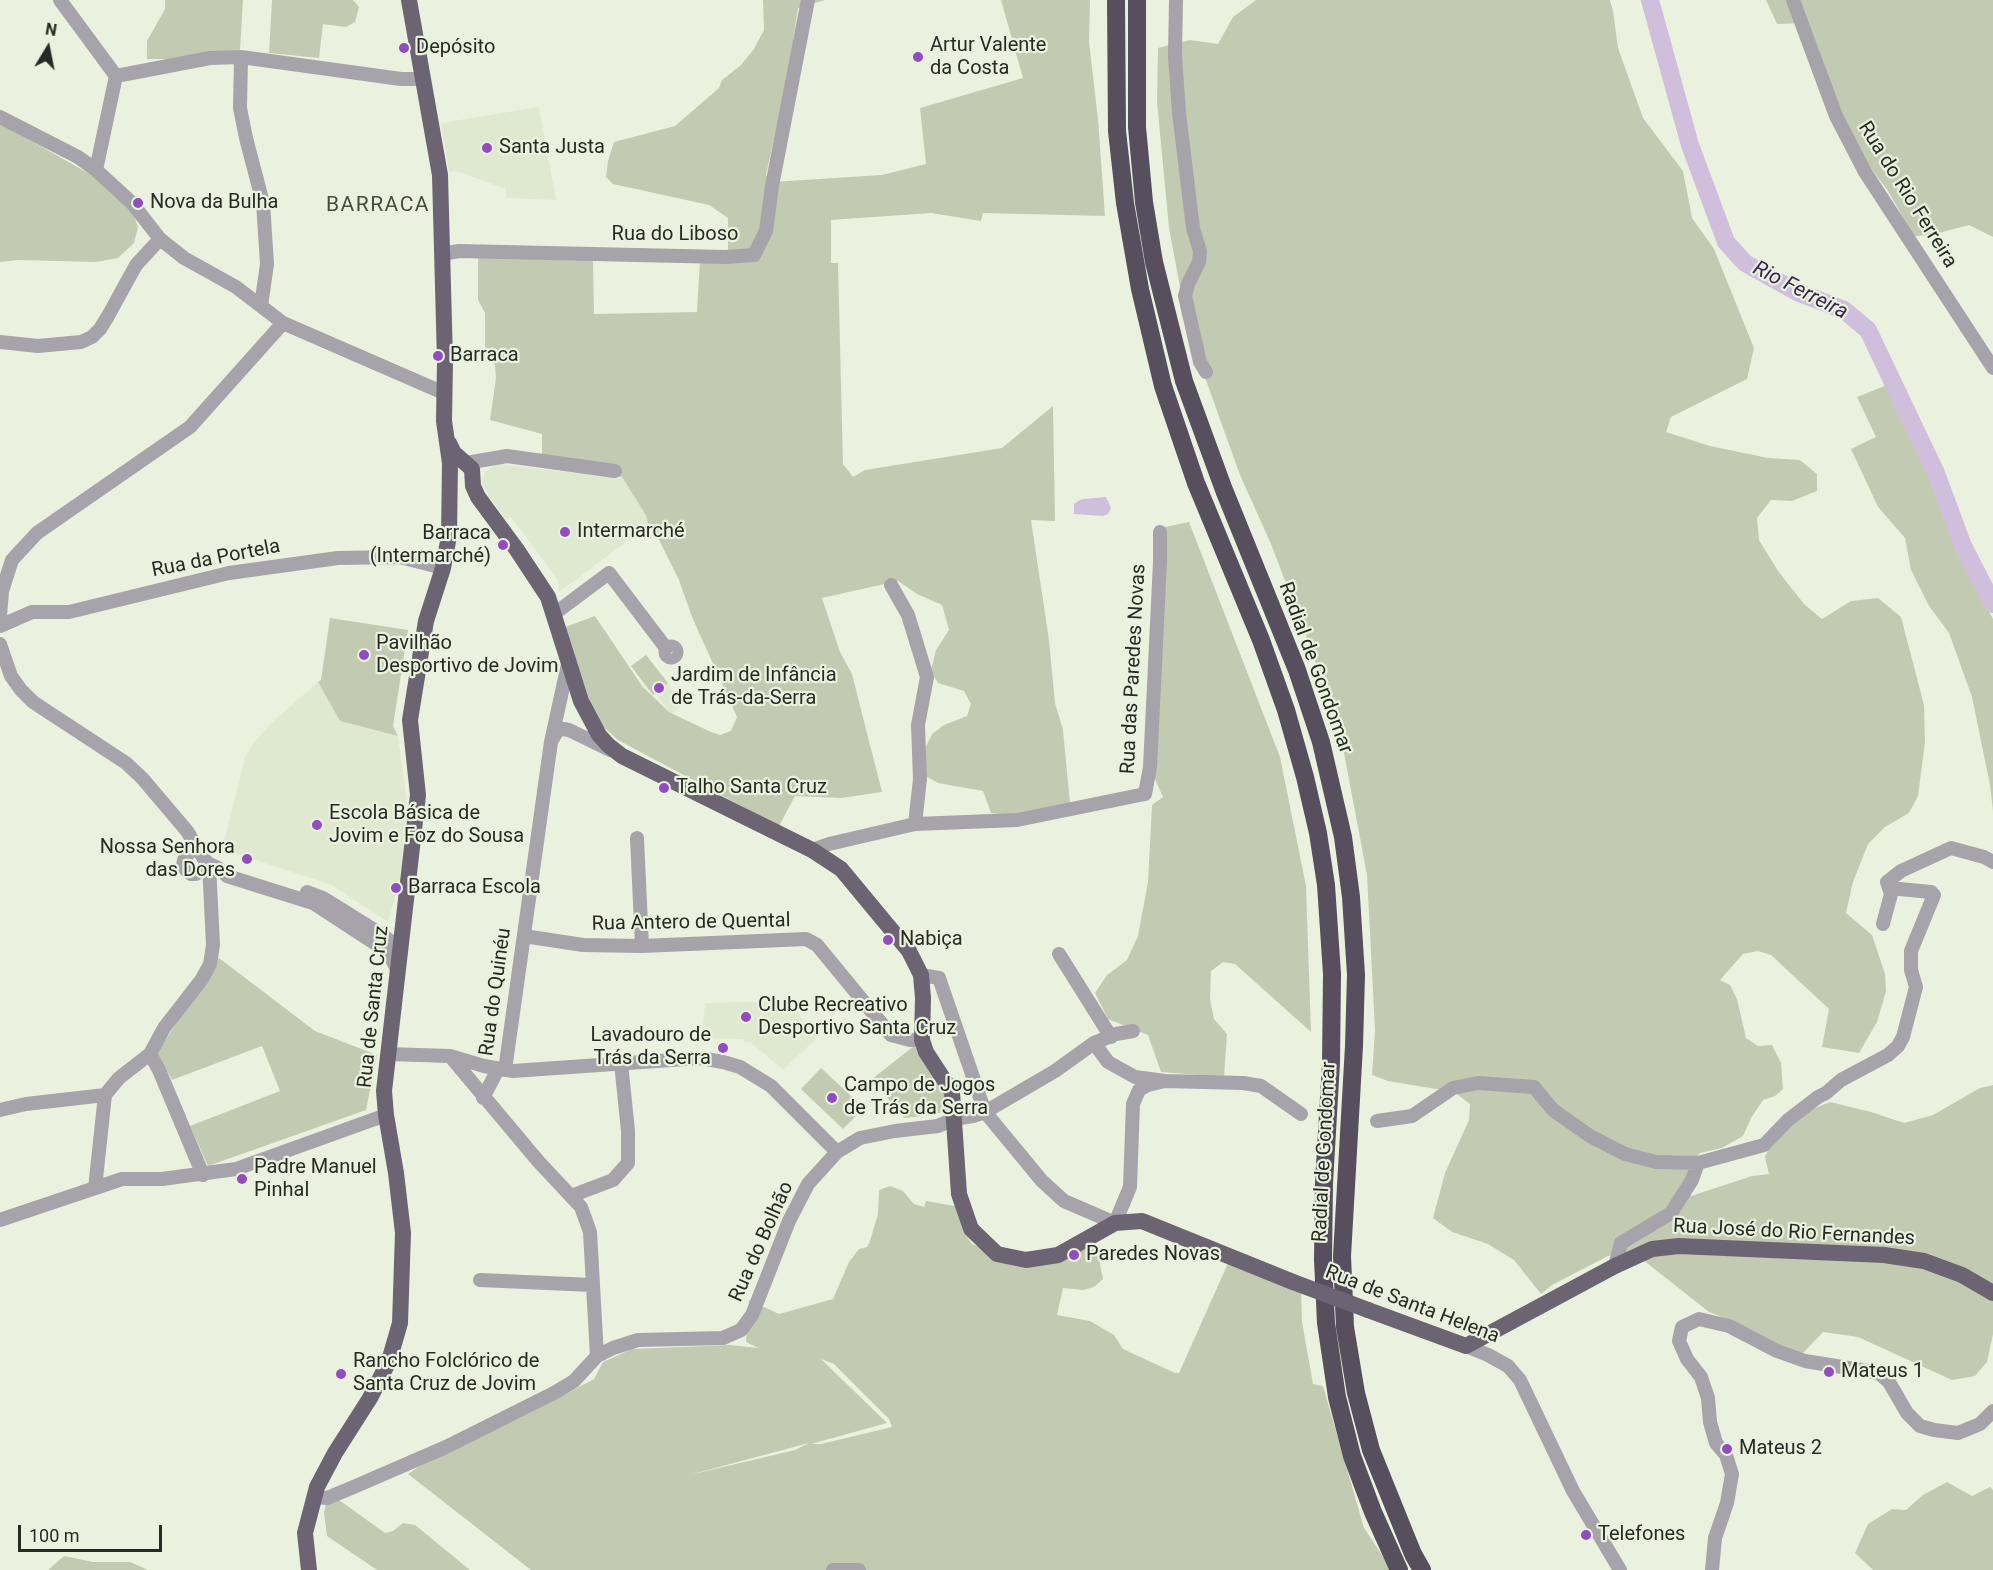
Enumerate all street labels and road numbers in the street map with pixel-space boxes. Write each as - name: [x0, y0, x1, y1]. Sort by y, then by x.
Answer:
- street label: Rua do Rio Ferreira: [1852, 117, 1962, 273]
- street label: Rua do Liboso: [612, 223, 738, 247]
- street label: Rua da Portela: [150, 535, 282, 583]
- street label: Rua das Paredes Novas: [1117, 563, 1151, 775]
- street label: Radial de Gondomar: [1273, 579, 1357, 757]
- street label: Rua Antero de Quental: [591, 909, 791, 937]
- street label: Rua de Santa Cruz: [354, 925, 394, 1089]
- street label: Rua do Quinéu: [475, 926, 517, 1058]
- street label: Radial de Gondomar: [1308, 1061, 1342, 1243]
- street label: Rua do Bolhão: [725, 1178, 799, 1306]
- street label: Rua José do Rio Fernandes: [1672, 1215, 1916, 1251]
- street label: Rua de Santa Helena: [1322, 1261, 1502, 1349]

